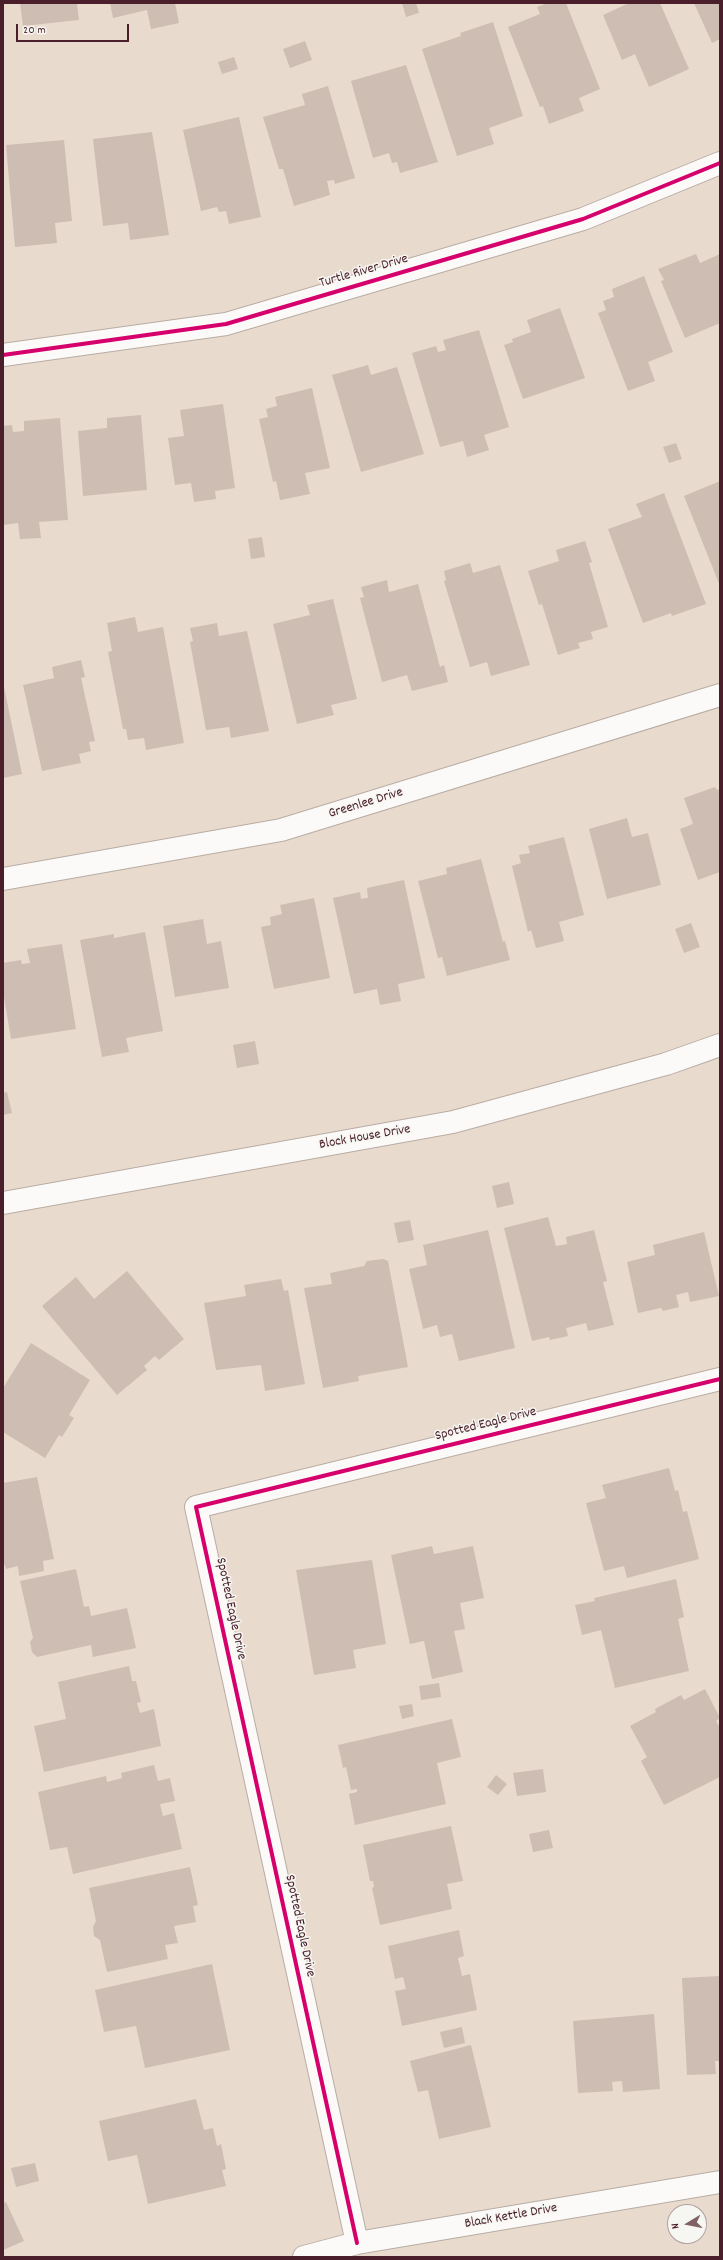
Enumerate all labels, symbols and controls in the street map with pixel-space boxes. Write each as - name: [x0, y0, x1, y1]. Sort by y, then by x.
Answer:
- scale bar: [18, 16, 131, 42]
- text: 20 m: [23, 22, 46, 39]
- street label: Turtle River Drive: [318, 251, 410, 293]
- street label: Greenlee Drive: [327, 785, 405, 823]
- street label: Block House Drive: [318, 1122, 412, 1154]
- street label: Spotted Eagle Drive: [434, 1404, 538, 1446]
- street label: Spotted Eagle Drive: [211, 1556, 249, 1662]
- street label: Spotted Eagle Drive: [280, 1873, 318, 1979]
- street label: Black Kettle Drive: [463, 2201, 559, 2233]
- north arrow: [667, 2204, 707, 2244]
- text: N: [668, 2222, 685, 2230]

